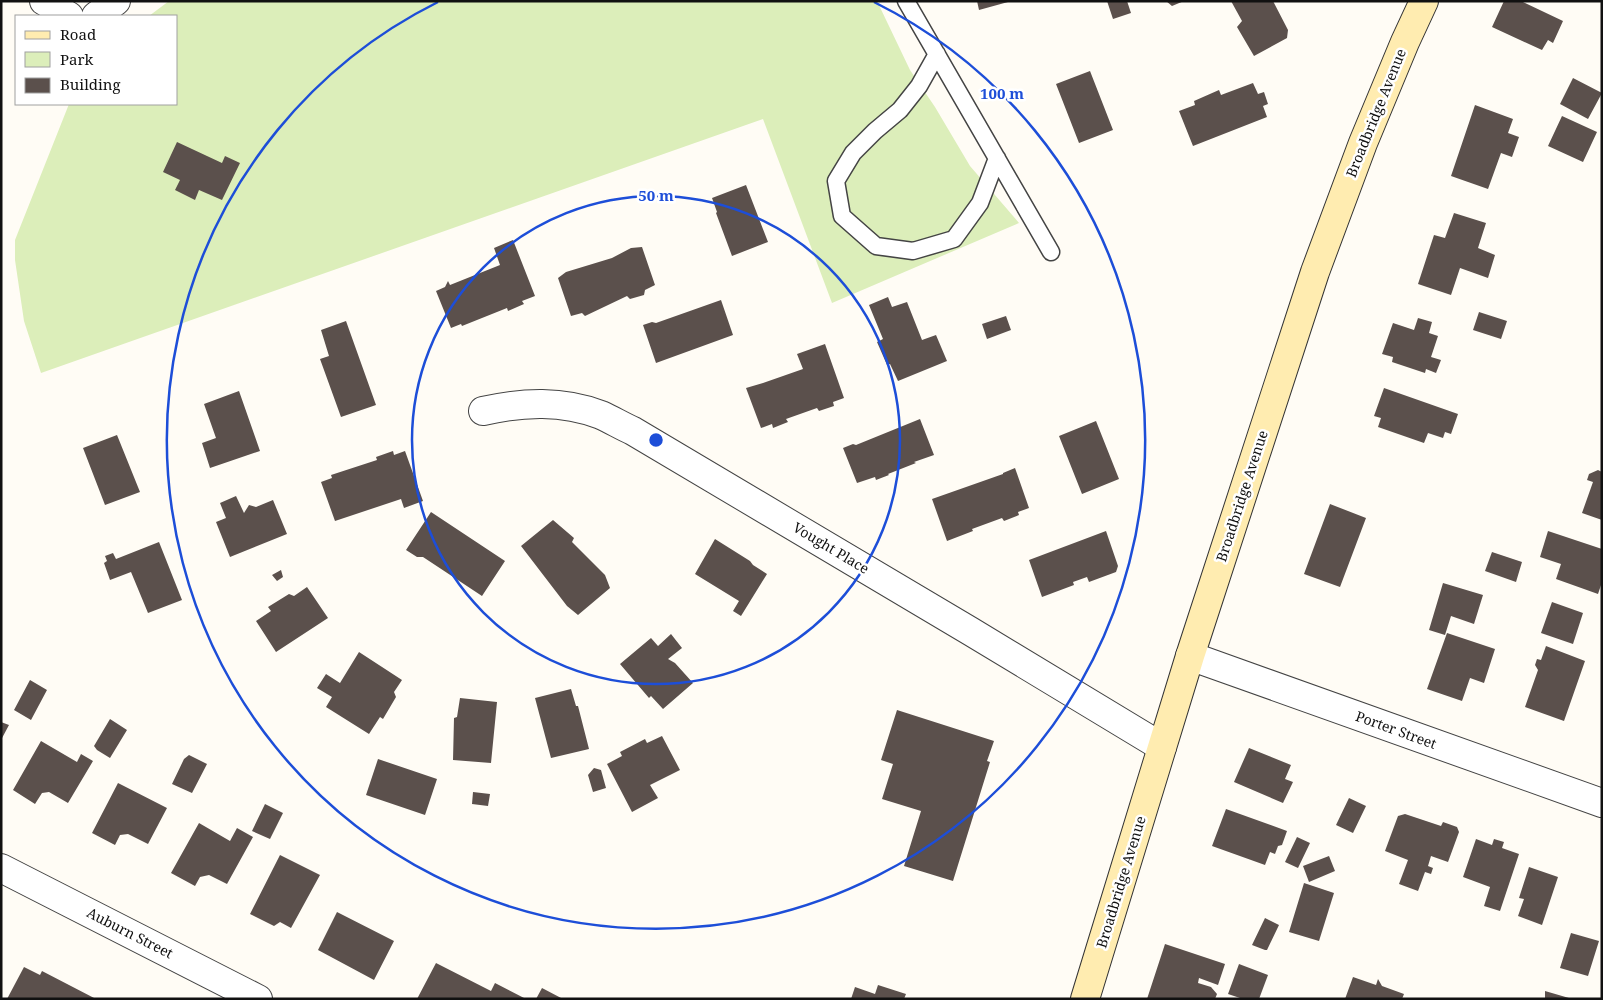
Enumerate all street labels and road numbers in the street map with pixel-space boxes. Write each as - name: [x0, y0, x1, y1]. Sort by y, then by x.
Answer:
- street label: Broadbridge Avenue: [1341, 46, 1410, 180]
- street label: Broadbridge Avenue: [1211, 428, 1272, 564]
- street label: Vought Place: [790, 517, 873, 578]
- street label: Porter Street: [1353, 706, 1439, 753]
- street label: Broadbridge Avenue: [1091, 813, 1150, 950]
- street label: Auburn Street: [84, 903, 177, 962]

